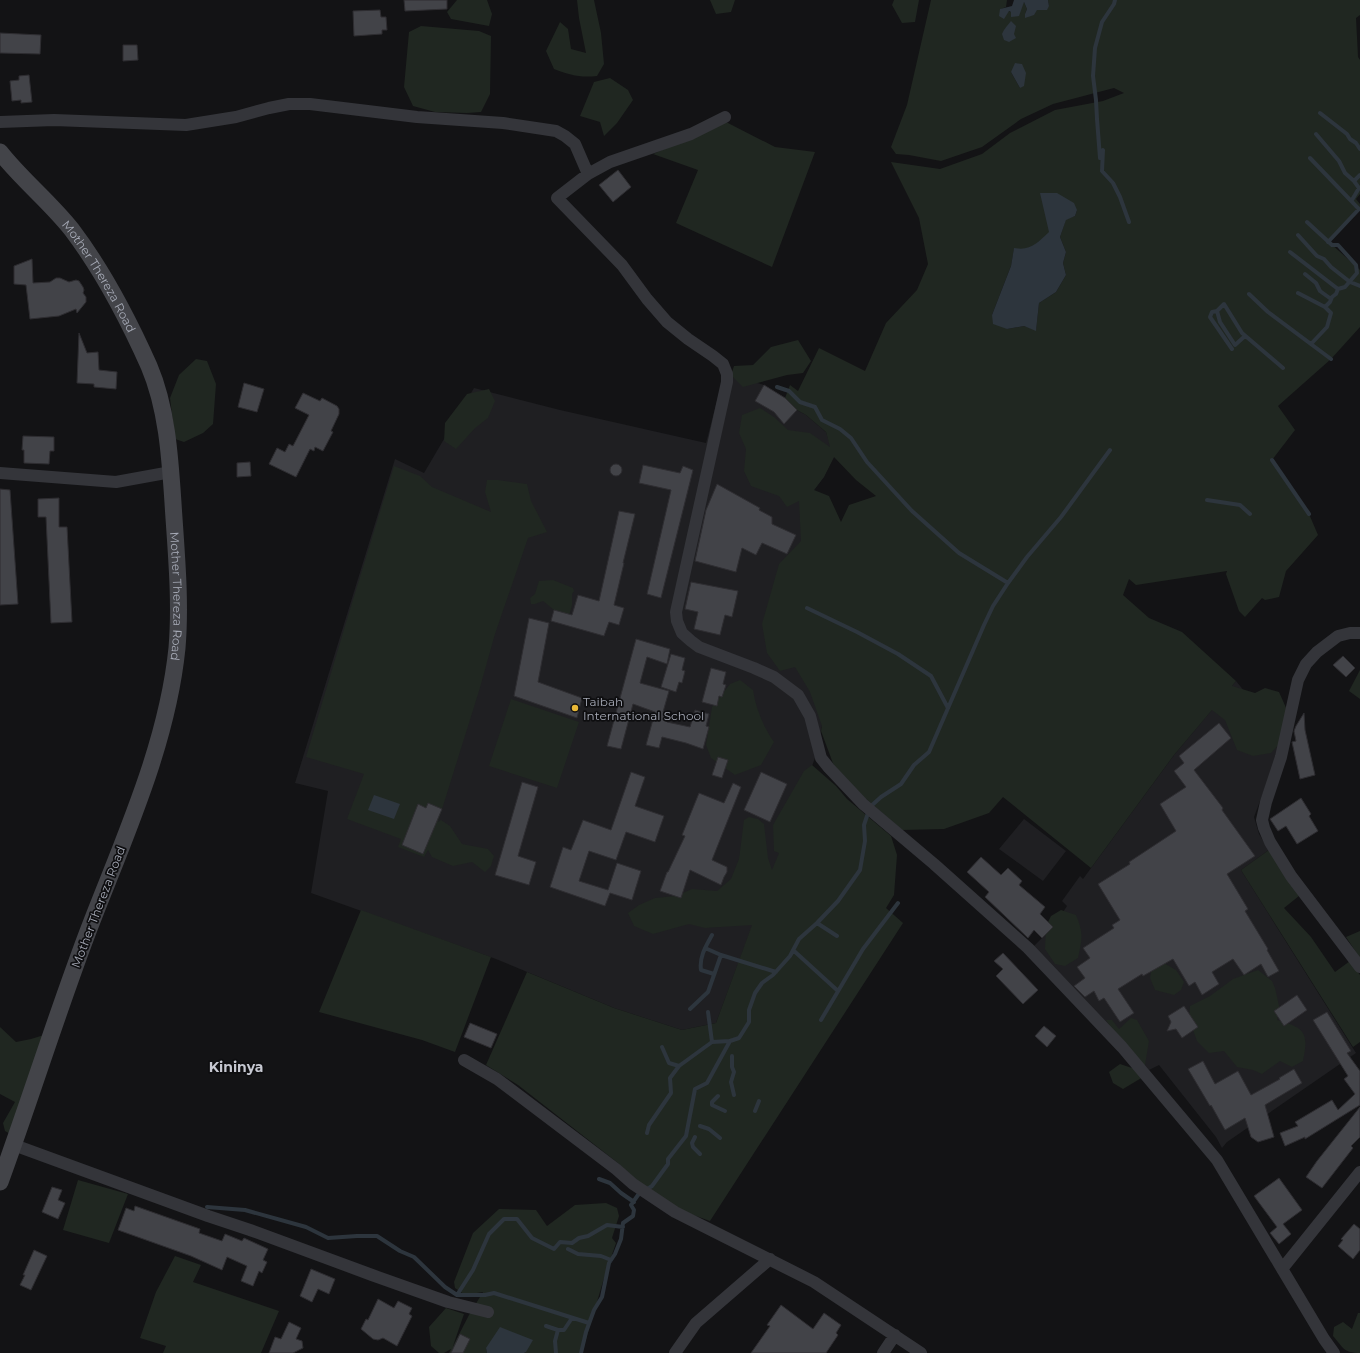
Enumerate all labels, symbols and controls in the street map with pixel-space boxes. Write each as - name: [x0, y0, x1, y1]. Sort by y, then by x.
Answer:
- street label: Mother Thereza Road: [59, 217, 140, 335]
- street label: Mother Thereza Road: [167, 531, 186, 662]
- place label: Taibah International School: [583, 694, 704, 723]
- marker: Taibah International School: [570, 703, 580, 713]
- street label: Mother Thereza Road: [68, 844, 128, 970]
- district label: Kininya: [209, 1058, 263, 1076]

